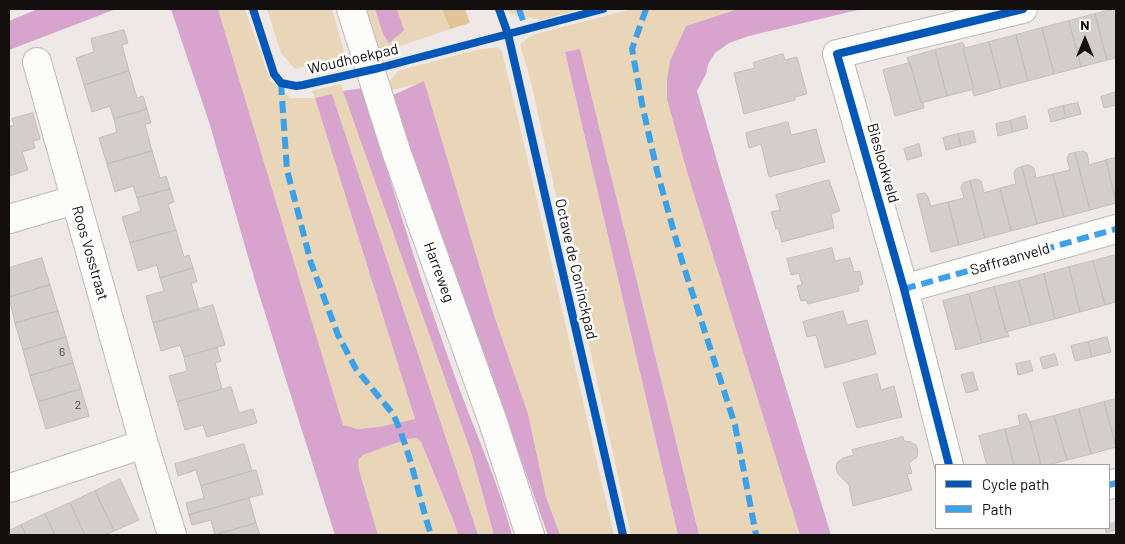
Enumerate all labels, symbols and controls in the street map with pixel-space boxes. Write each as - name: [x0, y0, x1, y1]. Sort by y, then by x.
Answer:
- north arrow: [1060, 15, 1110, 65]
- text: N: [1080, 16, 1090, 33]
- street label: Woudhoekpad: [306, 40, 400, 78]
- street label: Bieslookveld: [863, 121, 903, 205]
- street label: Octave de Coninckpad: [551, 197, 601, 341]
- street label: Roos Vosstraat: [68, 204, 112, 302]
- street label: Harreweg: [420, 239, 458, 305]
- street label: Saffraanveld: [968, 239, 1052, 279]
- house number: 6: [59, 345, 65, 359]
- house number: 2: [75, 398, 81, 412]
- legend: [935, 464, 1110, 529]
- text: Cycle path: [982, 475, 1049, 493]
- text: Path: [982, 500, 1012, 518]

